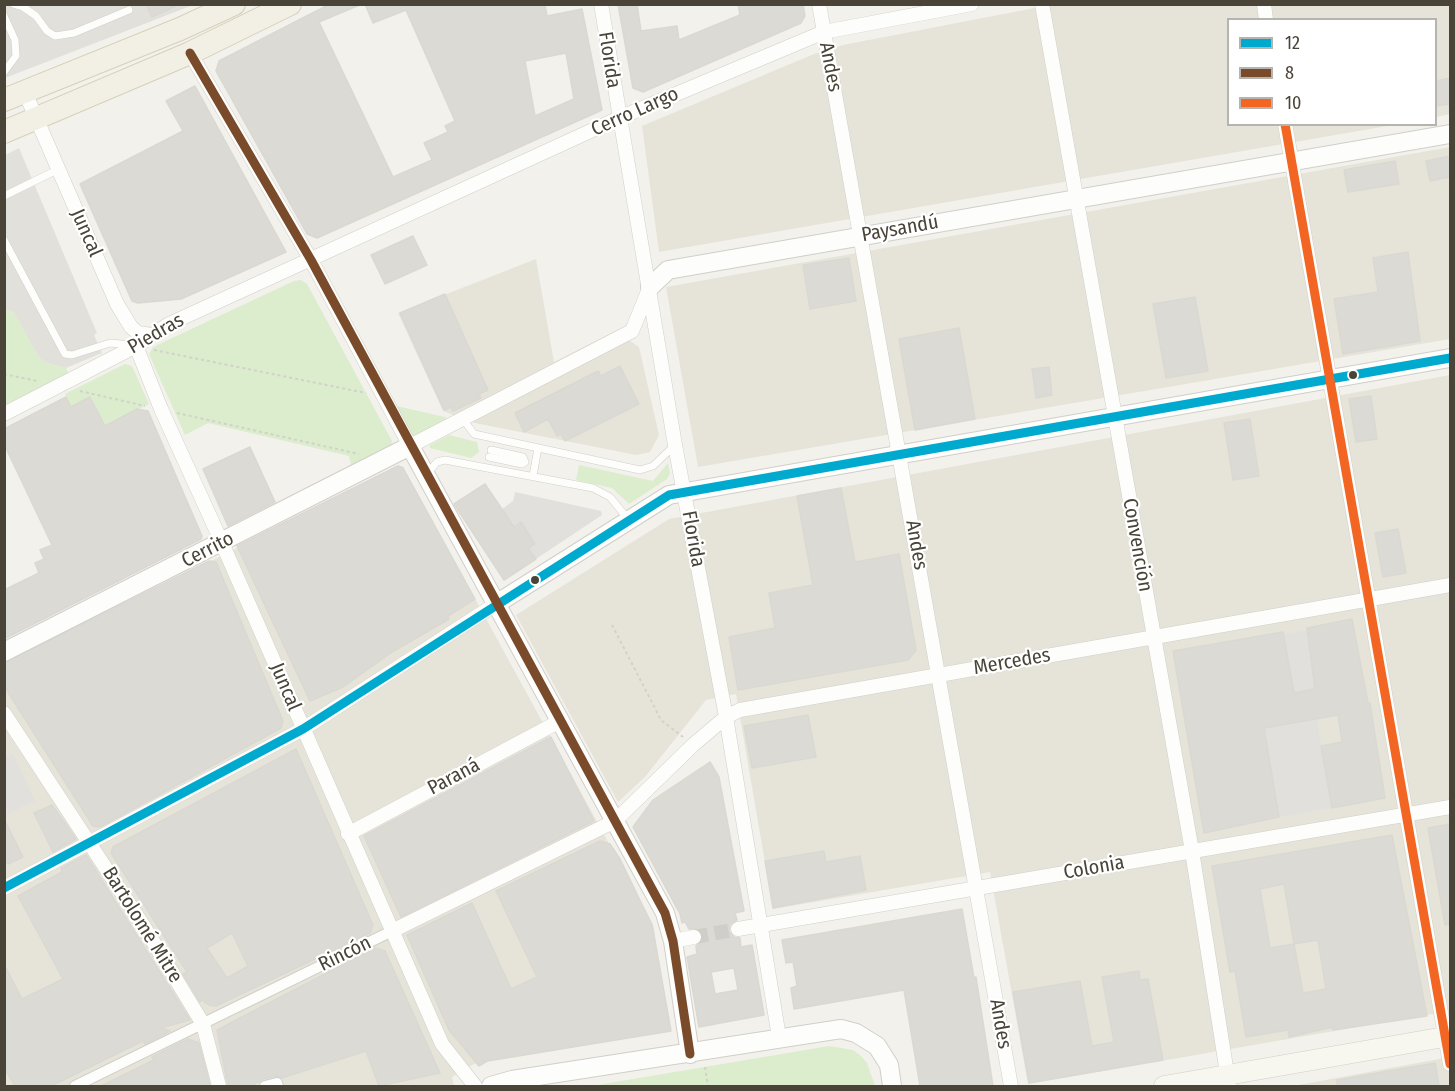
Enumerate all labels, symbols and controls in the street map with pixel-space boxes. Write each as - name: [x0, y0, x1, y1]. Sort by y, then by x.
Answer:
- legend: [1227, 18, 1437, 126]
- street label: Florida: [593, 30, 625, 90]
- text: 12: [1285, 32, 1300, 54]
- street label: Andes: [813, 40, 847, 94]
- text: 8: [1285, 62, 1294, 84]
- street label: Cerro Largo: [588, 82, 682, 142]
- text: 10: [1285, 92, 1301, 114]
- street label: Juncal: [65, 205, 107, 261]
- street label: Paysandú: [860, 210, 940, 248]
- street label: Piedras: [124, 308, 188, 360]
- unlabelled marker: [1347, 369, 1359, 381]
- street label: Convención: [1117, 496, 1157, 594]
- street label: Florida: [676, 509, 710, 569]
- street label: Andes: [900, 518, 932, 572]
- street label: Cerrito: [178, 527, 238, 573]
- unlabelled marker: [529, 574, 541, 586]
- street label: Mercedes: [972, 643, 1052, 681]
- street label: Juncal: [264, 659, 306, 715]
- street label: Paraná: [424, 753, 484, 801]
- street label: Colonia: [1062, 851, 1126, 885]
- street label: Bartolomé Mitre: [97, 863, 187, 987]
- street label: Rincón: [315, 931, 375, 977]
- street label: Andes: [984, 997, 1016, 1051]

